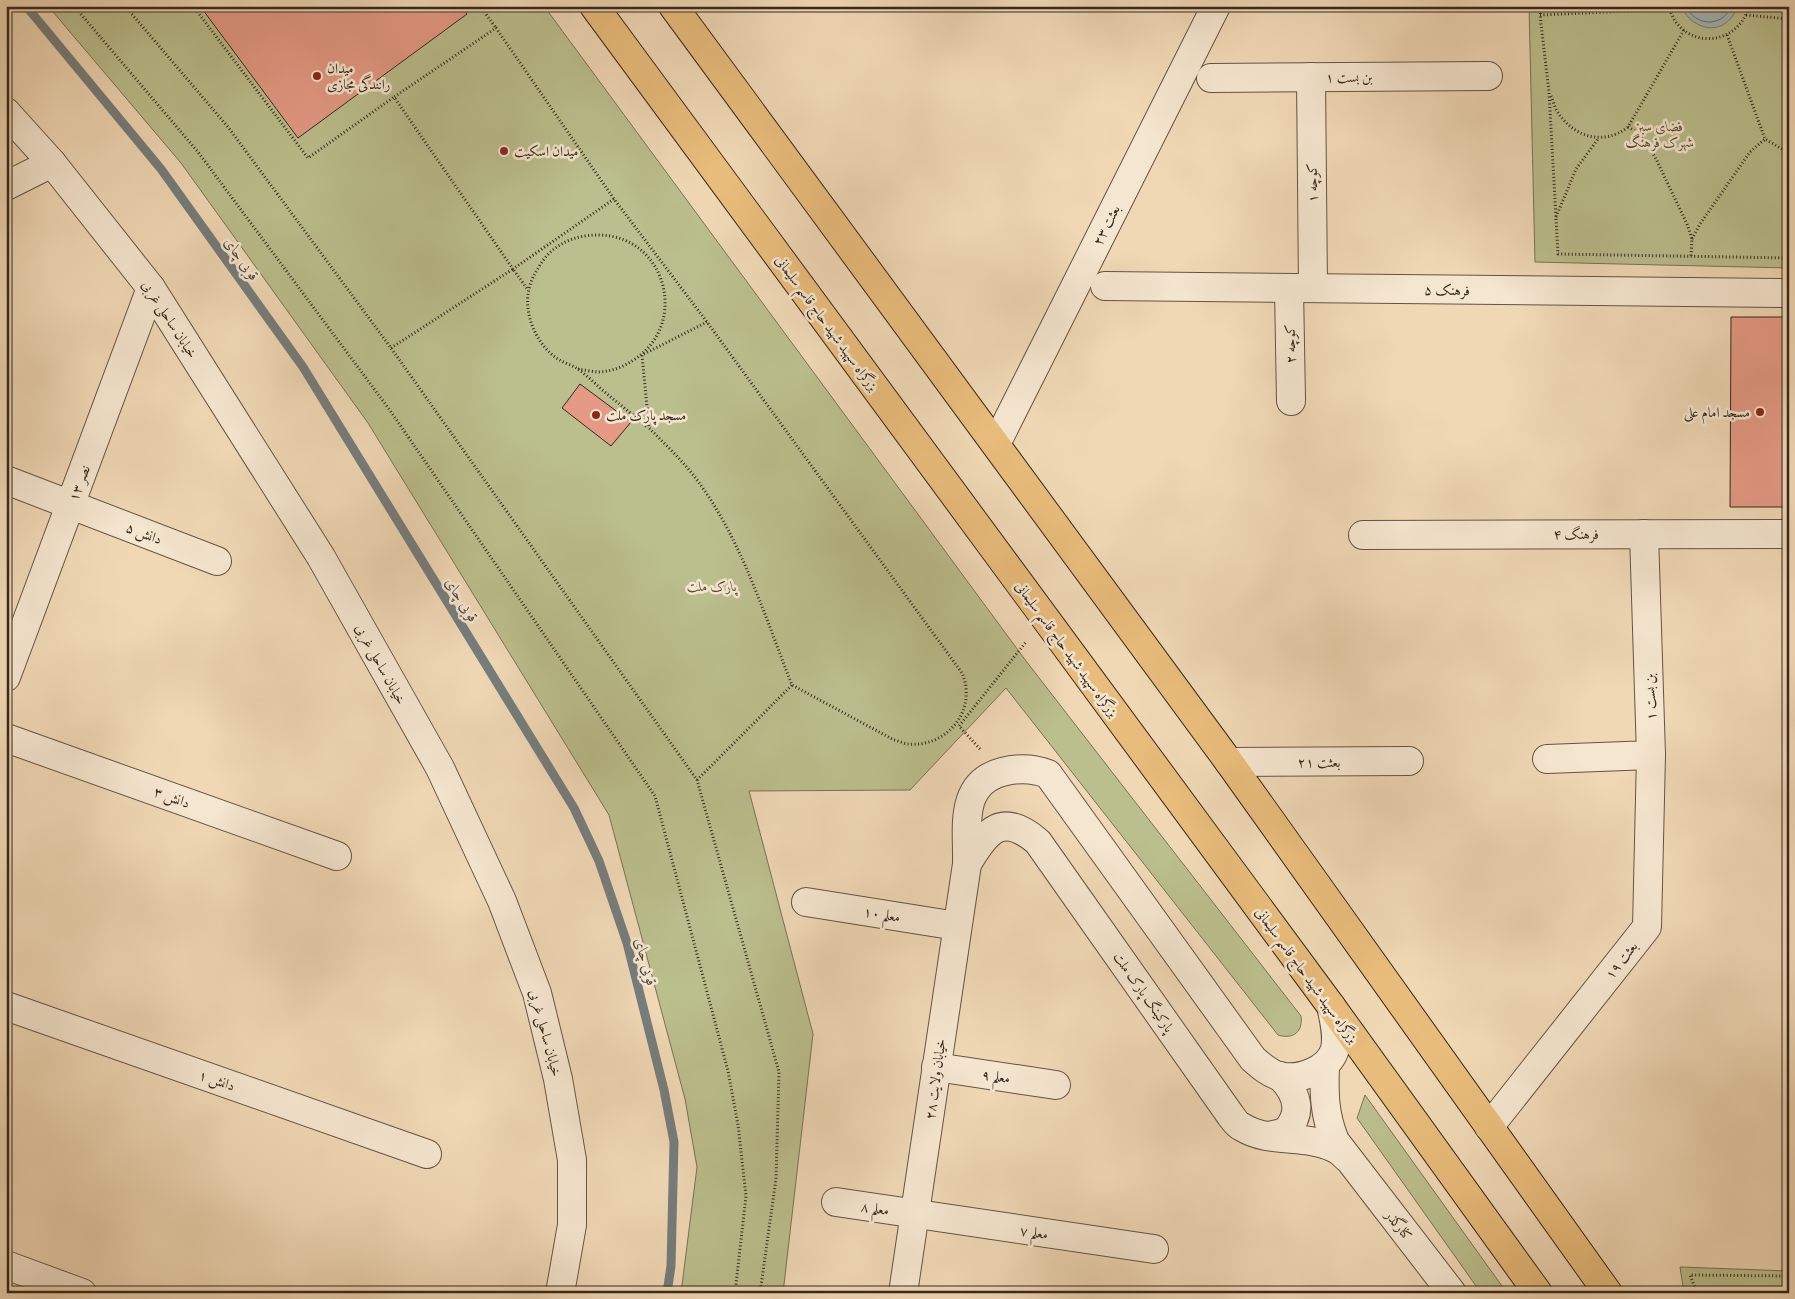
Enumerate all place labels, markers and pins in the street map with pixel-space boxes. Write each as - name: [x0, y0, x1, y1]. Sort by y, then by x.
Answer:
- place label: میدان رانندگی مجازی: [327, 60, 390, 93]
- marker: میدان رانندگی مجازی: [311, 70, 323, 82]
- place label: میدان اسکیت: [514, 143, 579, 160]
- marker: میدان اسکیت: [498, 145, 510, 157]
- place label: مسجد امام علی: [1684, 404, 1750, 425]
- marker: مسجد امام علی: [1754, 406, 1766, 418]
- place label: مسجد پارک ملت: [606, 407, 686, 426]
- marker: مسجد پارک ملت: [590, 409, 602, 421]

